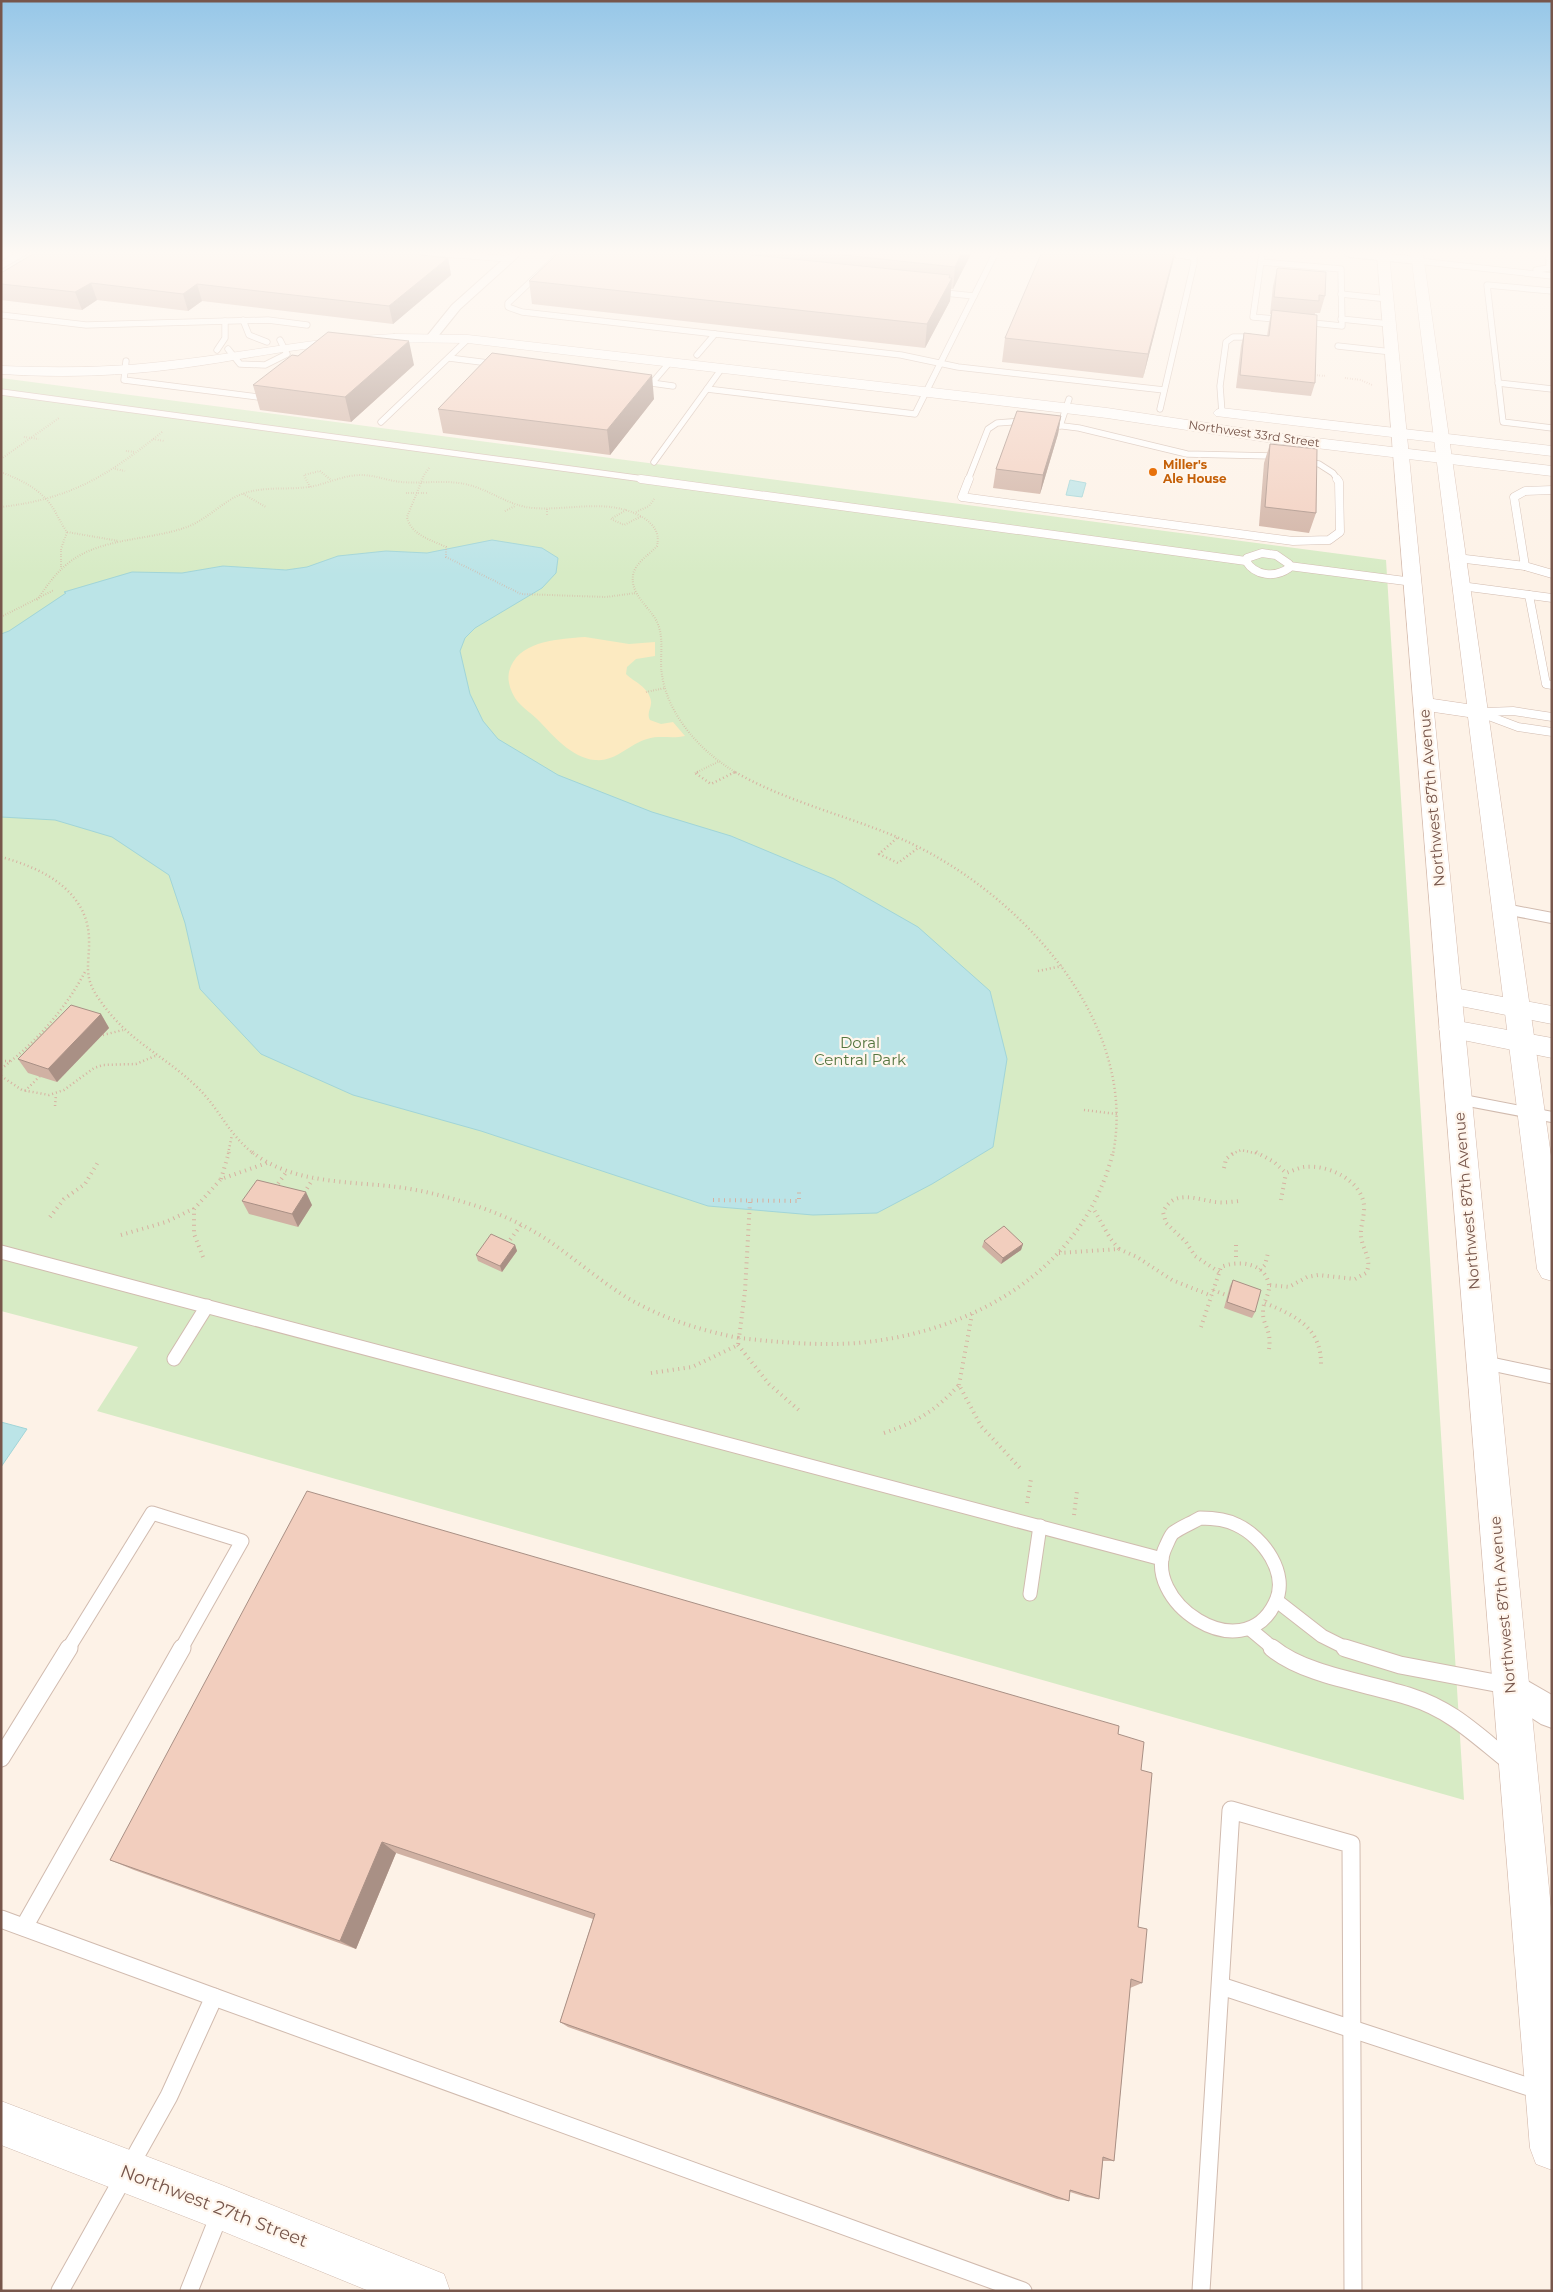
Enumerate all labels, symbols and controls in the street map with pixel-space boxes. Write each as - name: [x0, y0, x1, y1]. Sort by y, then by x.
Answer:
- street label: Northwest 33rd Street: [1188, 417, 1321, 450]
- place label: Miller's Ale House: [1162, 457, 1227, 486]
- marker: Miller's Ale House: [1147, 466, 1159, 478]
- street label: Northwest 87th Avenue: [1414, 708, 1449, 888]
- park label: Doral Central Park: [814, 1033, 906, 1069]
- street label: Northwest 87th Avenue: [1449, 1111, 1484, 1291]
- street label: Northwest 87th Avenue: [1485, 1515, 1520, 1695]
- street label: Northwest 27th Street: [117, 2160, 311, 2252]

